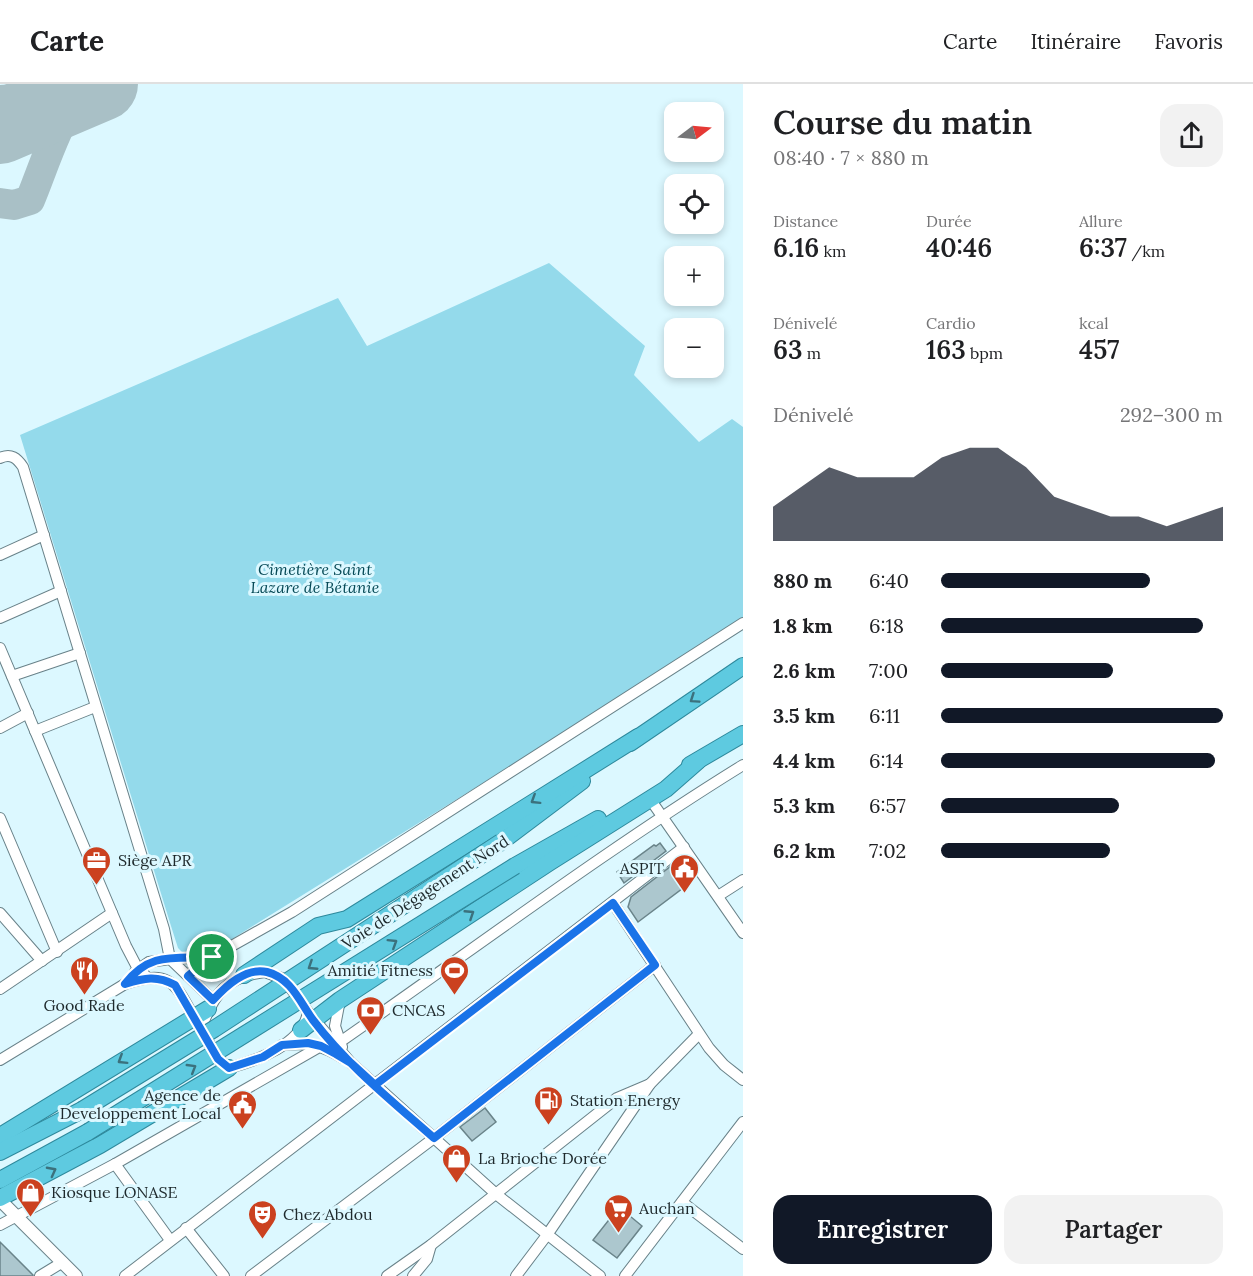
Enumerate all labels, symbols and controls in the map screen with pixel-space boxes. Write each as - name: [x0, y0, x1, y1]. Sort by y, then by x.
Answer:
- text: Carte: [30, 23, 104, 59]
- text: Carte: [943, 28, 997, 55]
- text: Itinéraire: [1030, 28, 1121, 55]
- text: Favoris: [1154, 28, 1223, 55]
- text: Course du matin: [773, 101, 1032, 143]
- north arrow: [664, 102, 724, 162]
- map controls: [664, 102, 724, 378]
- button: share: [1160, 104, 1223, 167]
- text: 08:40 · 7 × 880 m: [773, 145, 929, 170]
- button: locate: [664, 174, 724, 234]
- text: Distance: [773, 211, 838, 231]
- text: Durée: [926, 211, 972, 231]
- text: Allure: [1079, 211, 1123, 231]
- text: 6.16: [773, 231, 819, 264]
- text: 40:46: [926, 231, 992, 264]
- text: 6:37: [1079, 231, 1127, 264]
- text: km: [819, 241, 846, 261]
- text: /km: [1127, 241, 1165, 261]
- button: +: [664, 246, 724, 306]
- text: Dénivelé: [773, 313, 838, 333]
- text: Cardio: [926, 313, 976, 333]
- text: kcal: [1079, 313, 1109, 333]
- button: −: [664, 318, 724, 378]
- text: 63: [773, 333, 803, 366]
- text: 163: [926, 333, 966, 366]
- text: 457: [1079, 333, 1119, 366]
- text: m: [803, 343, 821, 363]
- text: bpm: [966, 343, 1003, 363]
- text: Dénivelé: [773, 402, 854, 427]
- text: 292–300 m: [1120, 402, 1223, 427]
- park label: Cimetière Saint Lazare de Bétanie: [251, 559, 380, 597]
- text: 880 m: [773, 568, 832, 593]
- text: 6:40: [869, 568, 909, 593]
- text: 1.8 km: [773, 613, 833, 638]
- text: 6:18: [869, 613, 904, 638]
- text: 2.6 km: [773, 658, 835, 683]
- text: 7:00: [869, 658, 908, 683]
- one-way arrow: [690, 691, 701, 702]
- text: 3.5 km: [773, 703, 835, 728]
- text: 6:11: [869, 703, 900, 728]
- text: 4.4 km: [773, 748, 835, 773]
- text: 6:14: [869, 748, 904, 773]
- one-way arrow: [530, 792, 541, 803]
- text: 5.3 km: [773, 793, 835, 818]
- text: 6:57: [869, 793, 906, 818]
- street label: Voie de Dégagement Nord: [337, 830, 513, 954]
- text: 6.2 km: [773, 838, 835, 863]
- text: 7:02: [869, 838, 906, 863]
- office icon: Siège APR: [81, 844, 113, 886]
- place label: Siège APR: [118, 850, 192, 870]
- public building icon: ASPIT: [669, 852, 701, 894]
- place label: ASPIT: [619, 858, 664, 878]
- one-way arrow: [464, 910, 474, 922]
- pin: [186, 931, 237, 982]
- one-way arrow: [387, 938, 397, 950]
- icon: arrive: [195, 940, 228, 973]
- restaurant icon: Good Rade: [68, 954, 100, 996]
- sports icon: Amitié Fitness: [438, 954, 470, 996]
- one-way arrow: [307, 959, 318, 970]
- place label: Amitié Fitness: [327, 960, 433, 980]
- bank icon: CNCAS: [355, 994, 387, 1036]
- place label: Good Rade: [43, 995, 125, 1015]
- place label: CNCAS: [392, 1000, 445, 1020]
- one-way arrow: [118, 1053, 128, 1065]
- one-way arrow: [186, 1064, 196, 1076]
- fuel station icon: Station Energy: [533, 1084, 565, 1126]
- place label: Agence de Developpement Local: [60, 1085, 221, 1123]
- public building icon: Agence de Developpement Local: [226, 1088, 258, 1130]
- place label: Station Energy: [570, 1090, 681, 1110]
- shop icon: La Brioche Dorée: [441, 1142, 473, 1184]
- place label: La Brioche Dorée: [478, 1148, 607, 1168]
- one-way arrow: [45, 1167, 56, 1178]
- shop icon: Kiosque LONASE: [14, 1176, 46, 1218]
- place label: Kiosque LONASE: [51, 1182, 178, 1202]
- supermarket icon: Auchan: [602, 1192, 634, 1234]
- button: Enregistrer: [773, 1195, 992, 1264]
- button: Partager: [1004, 1195, 1223, 1264]
- theatre icon: Chez Abdou: [246, 1198, 278, 1240]
- place label: Auchan: [638, 1198, 695, 1218]
- place label: Chez Abdou: [283, 1204, 373, 1224]

